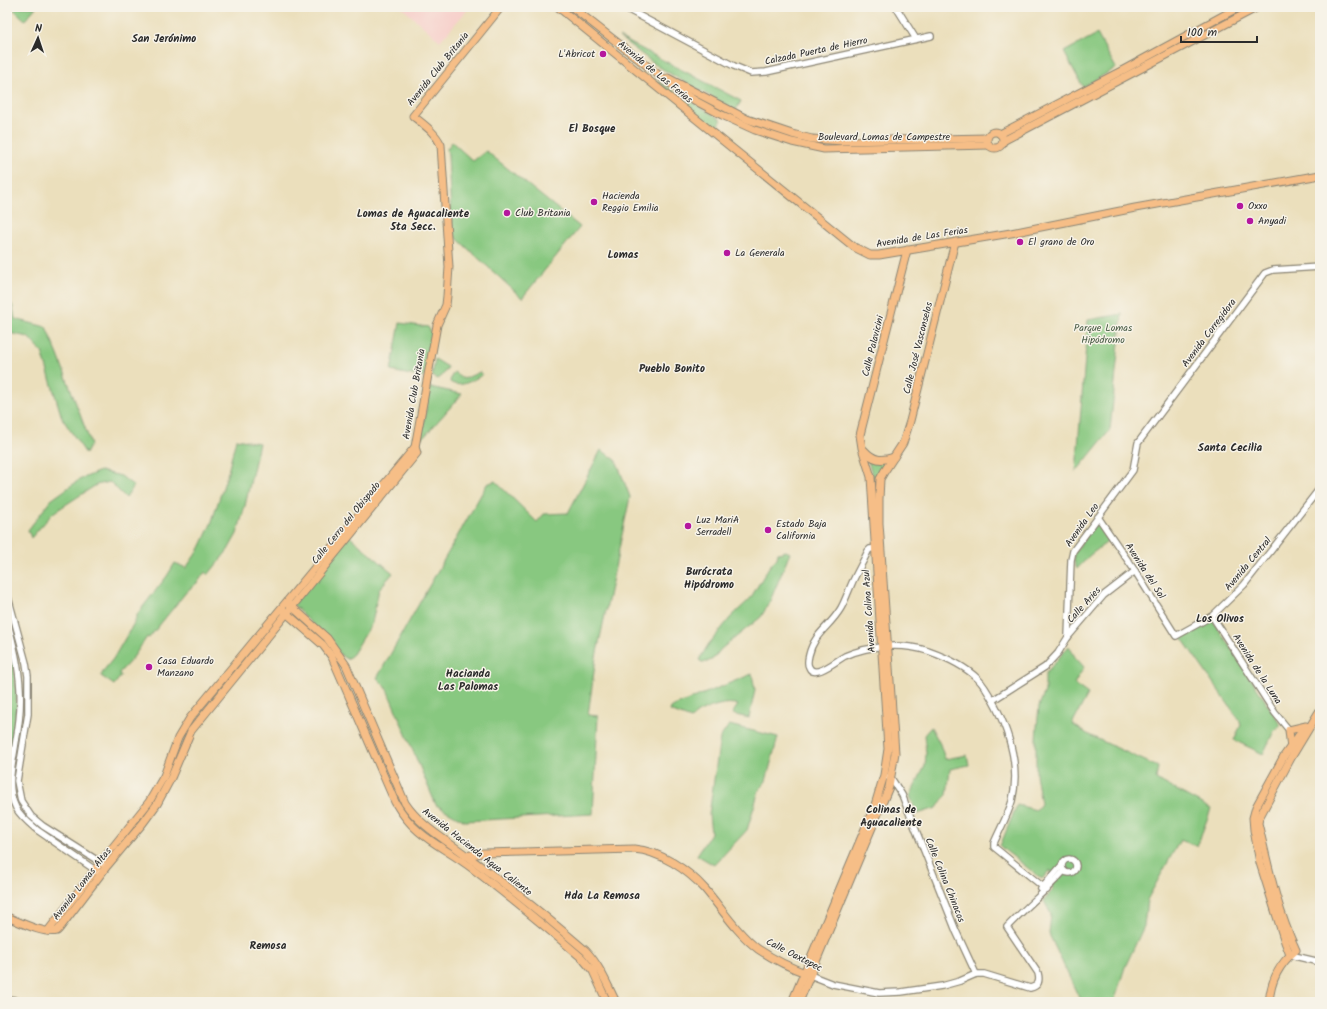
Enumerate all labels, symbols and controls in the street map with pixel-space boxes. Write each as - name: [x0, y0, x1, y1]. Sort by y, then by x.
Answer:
- north arrow: [18, 18, 58, 58]
- scale bar: [1181, 18, 1257, 44]
- text: N: [35, 20, 42, 38]
- text: 100 m: [1187, 23, 1218, 42]
- street label: Avenida Club Britania: [403, 28, 473, 110]
- district label: San Jerónimo: [132, 30, 196, 48]
- street label: Calzada Puerta de Hierro: [763, 32, 869, 70]
- street label: Avenida de Las Ferias: [614, 37, 697, 108]
- place label: L'Abricot: [558, 46, 595, 62]
- marker: L'Abricot: [598, 49, 608, 59]
- district label: El Bosque: [569, 120, 616, 138]
- street label: Boulevard Lomas de Campestre: [818, 129, 951, 145]
- place label: Hacienda Reggio Emilia: [602, 188, 659, 216]
- marker: Hacienda Reggio Emilia: [589, 197, 599, 207]
- place label: Oxxo: [1248, 198, 1268, 214]
- marker: Oxxo: [1235, 201, 1245, 211]
- district label: Lomas de Aguacaliente 5ta Secc.: [357, 205, 470, 236]
- place label: Club Britania: [515, 205, 571, 221]
- marker: Club Britania: [502, 208, 512, 218]
- place label: Anyadi: [1258, 213, 1287, 229]
- marker: Anyadi: [1245, 216, 1255, 226]
- street label: Avenida de Las Ferias: [875, 222, 970, 252]
- place label: El grano de Oro: [1028, 234, 1095, 250]
- marker: El grano de Oro: [1015, 237, 1025, 247]
- place label: La Generala: [735, 245, 785, 261]
- district label: Lomas: [608, 246, 639, 264]
- marker: La Generala: [722, 248, 732, 258]
- street label: Avenida Corregidora: [1178, 295, 1240, 371]
- street label: Calle José Vasconselos: [899, 299, 937, 396]
- street label: Calle Palavicini: [858, 313, 888, 378]
- park label: Parque Lomas Hipódromo: [1074, 320, 1133, 348]
- street label: Avenida Club Britania: [398, 347, 430, 441]
- district label: Pueblo Bonito: [639, 360, 705, 378]
- district label: Santa Cecilia: [1198, 439, 1263, 457]
- street label: Calle Cerro del Obispado: [307, 478, 385, 568]
- street label: Avenida Leo: [1061, 499, 1103, 550]
- place label: Luz MariA Serradell: [696, 512, 739, 540]
- place label: Estado Baja California: [776, 516, 827, 544]
- marker: Luz MariA Serradell: [683, 521, 693, 531]
- marker: Estado Baja California: [763, 525, 773, 535]
- street label: Avenida Central: [1221, 533, 1276, 595]
- street label: Avenida del Sol: [1121, 540, 1170, 603]
- district label: Burócrata Hipódromo: [684, 563, 734, 594]
- street label: Avenida Colina Azul: [858, 568, 880, 653]
- street label: Calle Aries: [1063, 583, 1105, 627]
- district label: Los Olivos: [1196, 610, 1245, 628]
- street label: Avenida de la Luna: [1228, 631, 1286, 708]
- place label: Casa Eduardo Manzano: [157, 653, 214, 681]
- marker: Casa Eduardo Manzano: [144, 662, 154, 672]
- district label: Hacianda Las Palomas: [438, 665, 499, 696]
- district label: Colinas de Aguacaliente: [860, 801, 922, 832]
- street label: Avenida Hacienda Agua Caliente: [418, 804, 536, 900]
- street label: Calle Colina Chinacos: [921, 835, 970, 926]
- street label: Avenida Lomas Altas: [48, 844, 116, 924]
- district label: Hda La Remosa: [564, 887, 640, 905]
- street label: Calle Oaxtepec: [763, 934, 825, 976]
- district label: Remosa: [250, 937, 287, 955]

